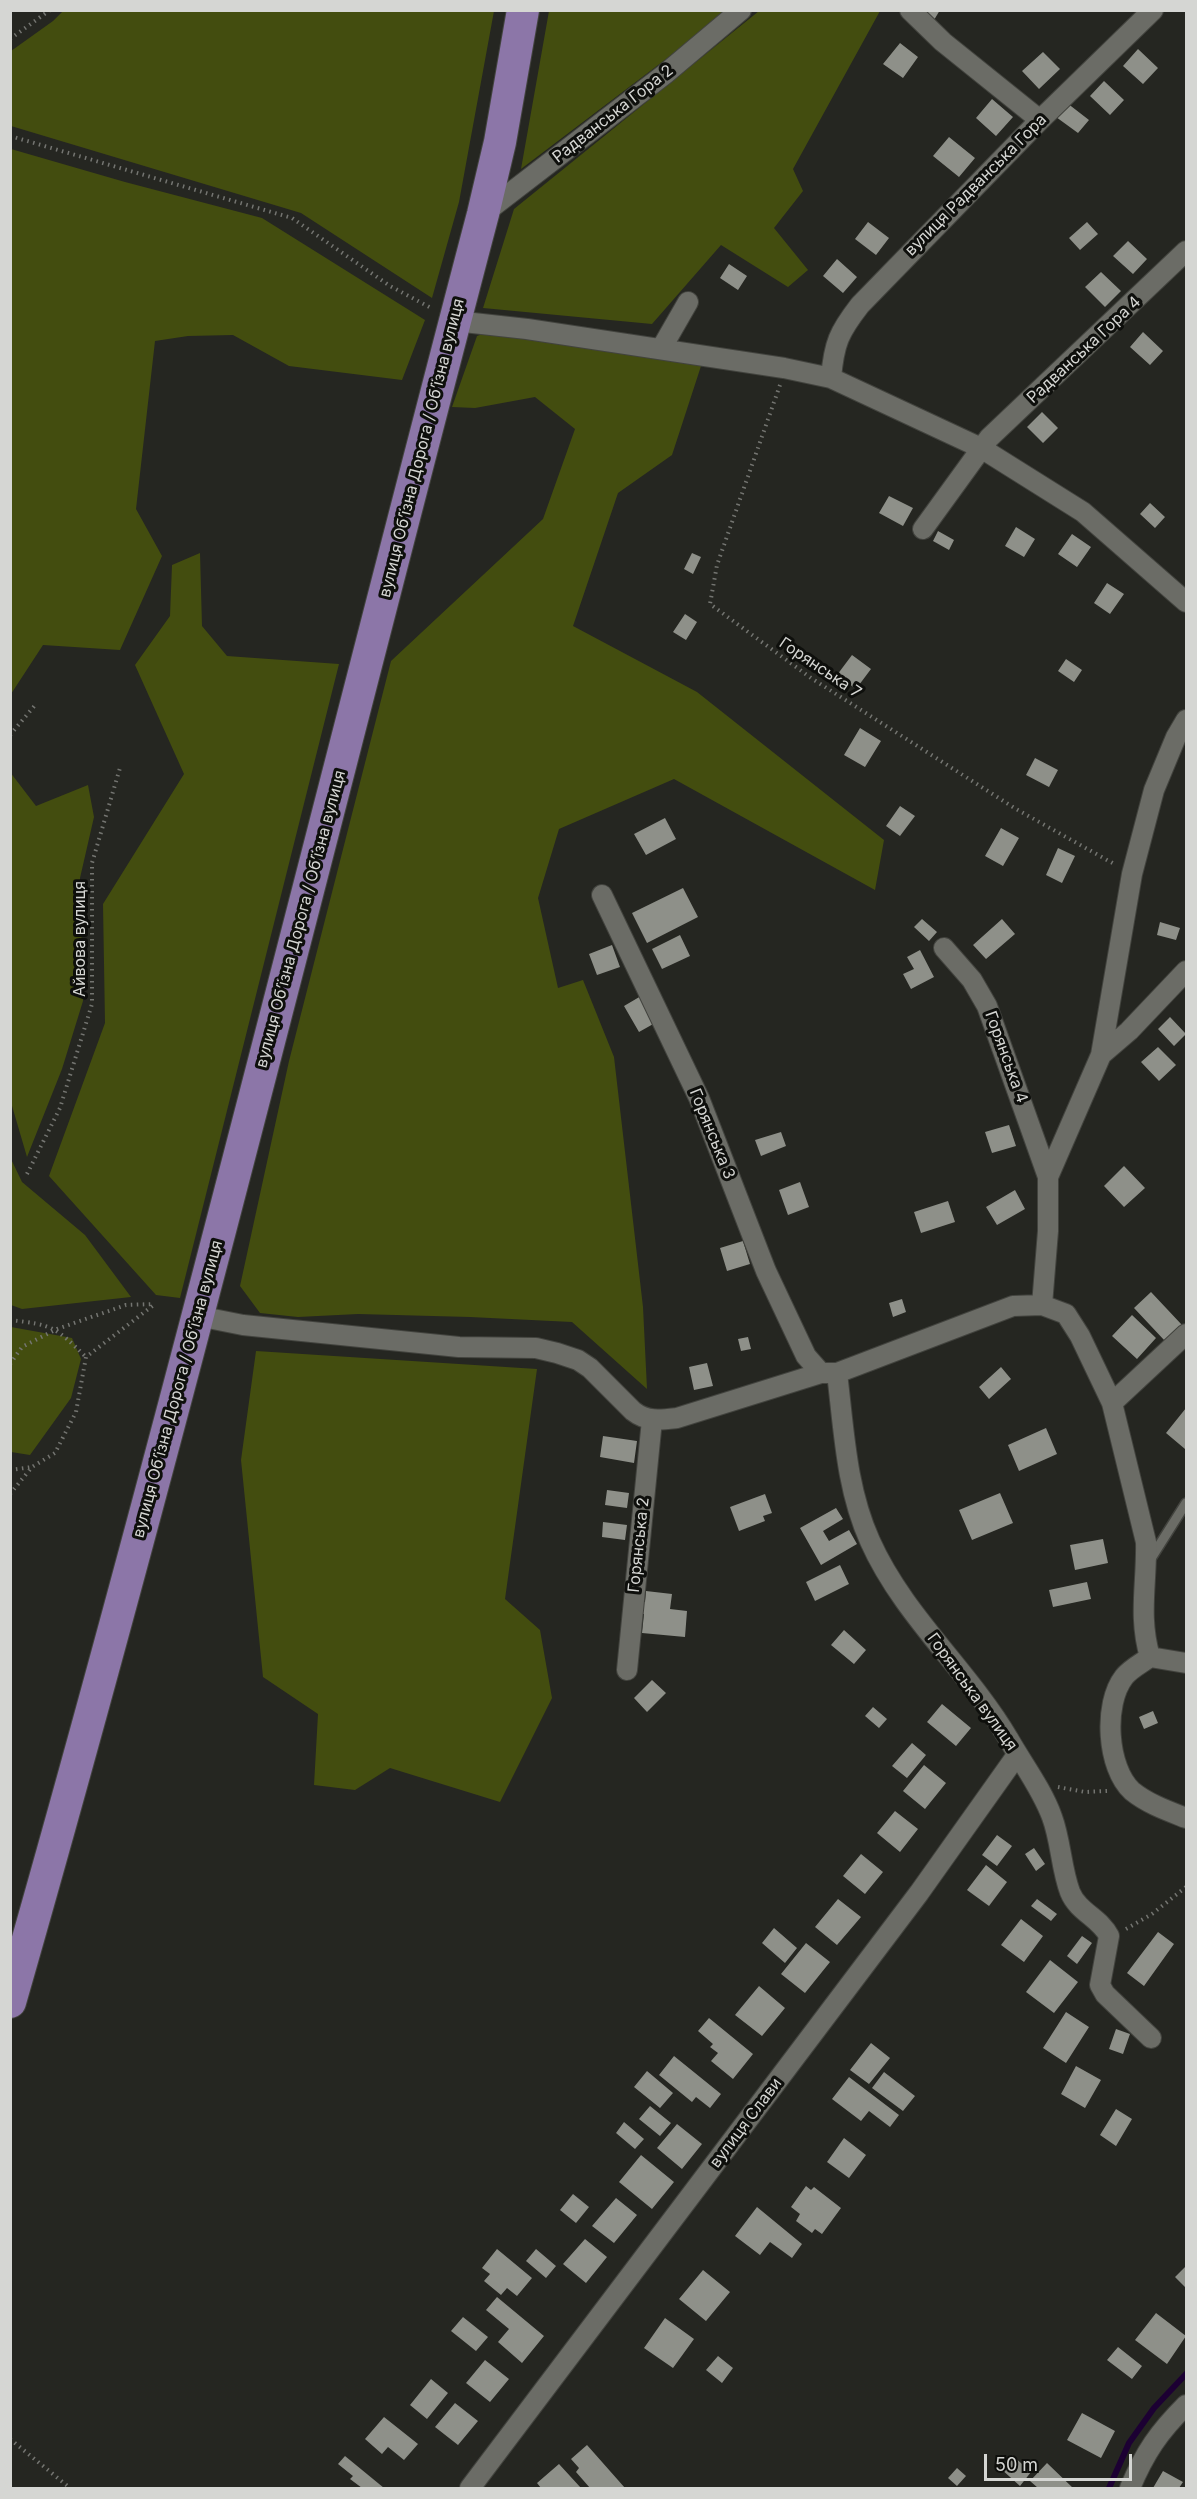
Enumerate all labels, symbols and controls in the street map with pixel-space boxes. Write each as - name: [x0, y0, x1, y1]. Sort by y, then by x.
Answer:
- street label: Радванська Гора 2: [549, 61, 677, 167]
- street label: вулиця Радванська Гора: [901, 110, 1051, 260]
- street label: Радванська Гора 4: [1023, 292, 1145, 408]
- street label: вулиця Обʼїзна Дорога / Обʼїзна вулиця: [376, 297, 468, 599]
- street label: Горянська 7: [775, 633, 865, 703]
- street label: вулиця Обʼїзна Дорога / Обʼїзна вулиця: [252, 768, 350, 1070]
- street label: Айвова вулиця: [70, 881, 90, 997]
- street label: Горянська 4: [981, 1008, 1031, 1106]
- street label: Горянська 3: [685, 1086, 739, 1182]
- street label: вулиця Обʼїзна Дорога / Обʼїзна вулиця: [129, 1238, 227, 1540]
- street label: Горянська 2: [624, 1496, 654, 1594]
- street label: Горянська вулиця: [923, 1630, 1021, 1754]
- street label: вулиця Слави: [706, 2074, 786, 2172]
- scale bar: [987, 2442, 1136, 2480]
- text: 50 m: [995, 2454, 1038, 2475]

